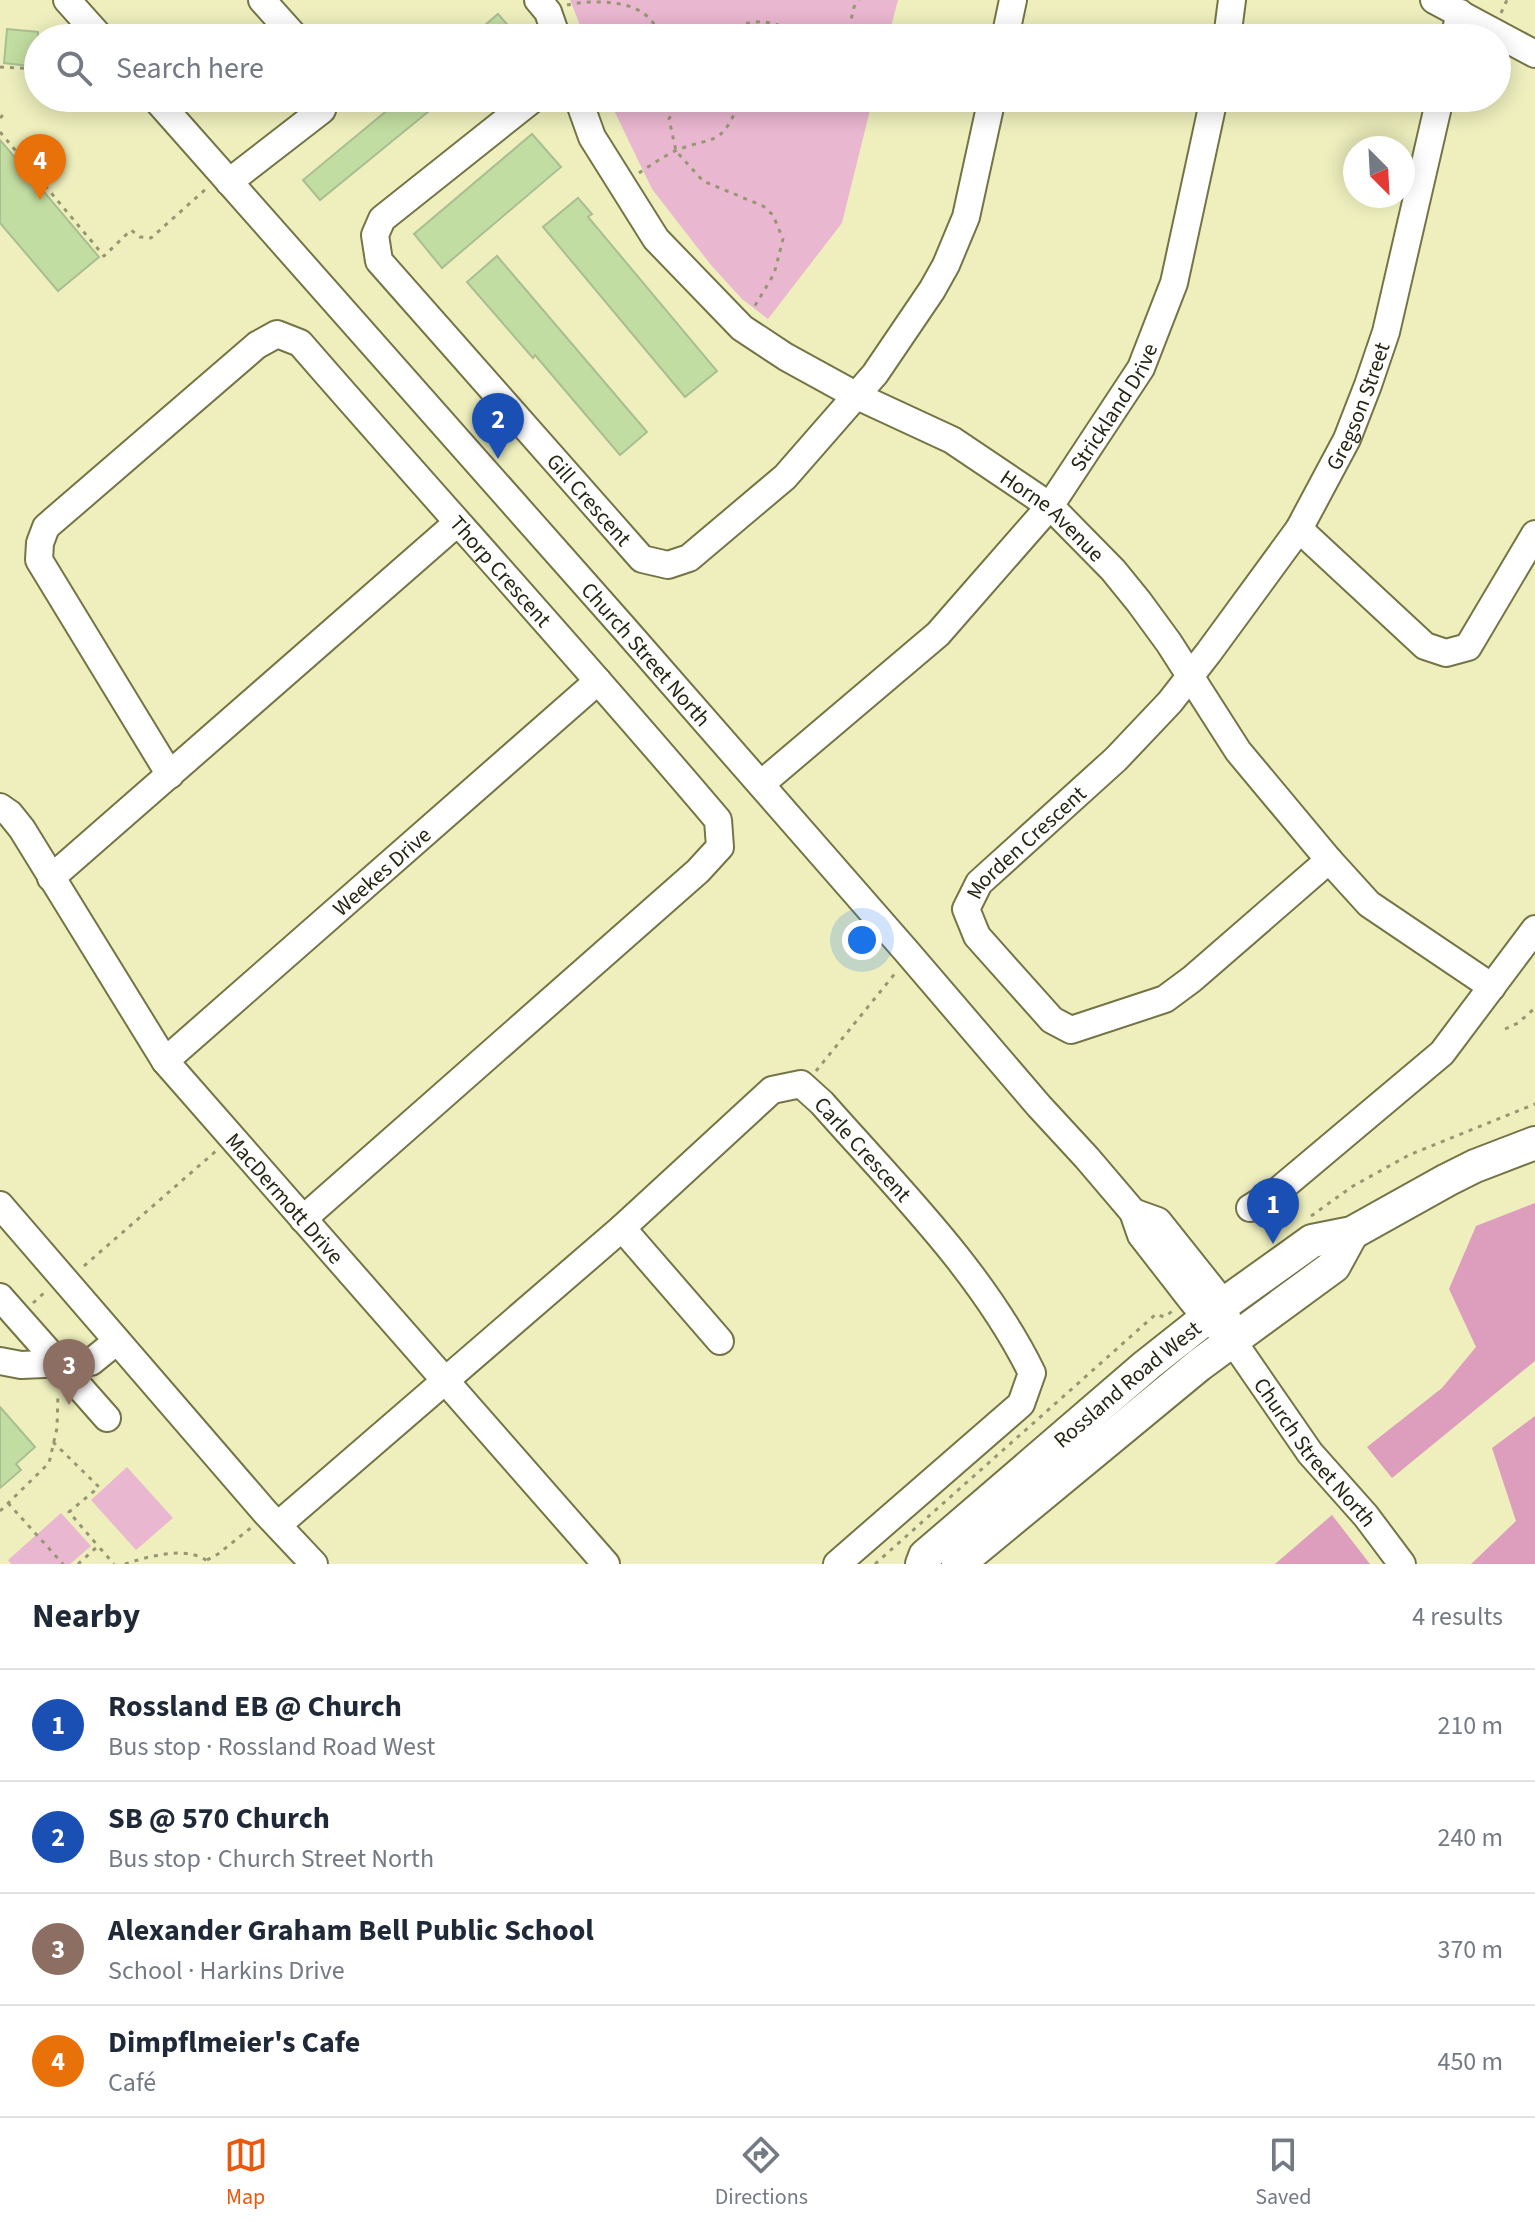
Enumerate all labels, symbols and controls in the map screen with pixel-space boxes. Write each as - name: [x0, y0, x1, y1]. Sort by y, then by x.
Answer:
- search box: [24, 24, 1511, 112]
- icon: search: [52, 46, 96, 90]
- text: Search here: [116, 47, 264, 90]
- pin: 4: [14, 134, 66, 200]
- north arrow: [1343, 136, 1415, 208]
- street label: Gregson Street: [1318, 338, 1399, 476]
- street label: Strickland Drive: [1062, 339, 1166, 478]
- pin: 2: [472, 393, 524, 459]
- street label: Gill Crescent: [539, 446, 639, 554]
- street label: Horne Avenue: [993, 462, 1112, 570]
- street label: Thorp Crescent: [442, 509, 559, 635]
- street label: Church Street North: [573, 575, 718, 734]
- street label: Morden Crescent: [958, 778, 1094, 905]
- street label: Weekes Drive: [326, 820, 439, 924]
- your location: [842, 920, 882, 960]
- street label: Carle Crescent: [806, 1090, 919, 1210]
- street label: MacDermott Drive: [218, 1126, 351, 1271]
- pin: 1: [1247, 1178, 1299, 1244]
- street label: Rossland Road West: [1047, 1313, 1209, 1456]
- pin: 3: [43, 1339, 95, 1405]
- street label: Church Street North: [1245, 1371, 1384, 1534]
- text: Nearby: [32, 1592, 140, 1641]
- text: 4 results: [1412, 1598, 1503, 1635]
- text: Rossland EB @ Church: [108, 1685, 402, 1728]
- text: 1: [51, 1707, 65, 1744]
- text: 210 m: [1437, 1707, 1503, 1744]
- text: Bus stop · Rossland Road West: [108, 1728, 435, 1765]
- text: SB @ 570 Church: [108, 1797, 330, 1840]
- text: 2: [51, 1819, 65, 1856]
- text: 240 m: [1437, 1819, 1503, 1856]
- text: Bus stop · Church Street North: [108, 1840, 434, 1877]
- text: Alexander Graham Bell Public School: [108, 1909, 594, 1952]
- text: 3: [51, 1931, 65, 1968]
- text: 370 m: [1437, 1931, 1503, 1968]
- text: School · Harkins Drive: [108, 1952, 345, 1989]
- text: Dimpflmeier's Cafe: [108, 2021, 360, 2064]
- text: 4: [51, 2043, 65, 2080]
- text: 450 m: [1437, 2043, 1503, 2080]
- text: Café: [108, 2064, 156, 2101]
- tab: Map: [224, 2133, 268, 2213]
- tab: Directions: [715, 2133, 808, 2213]
- tab: Saved: [1255, 2133, 1311, 2213]

